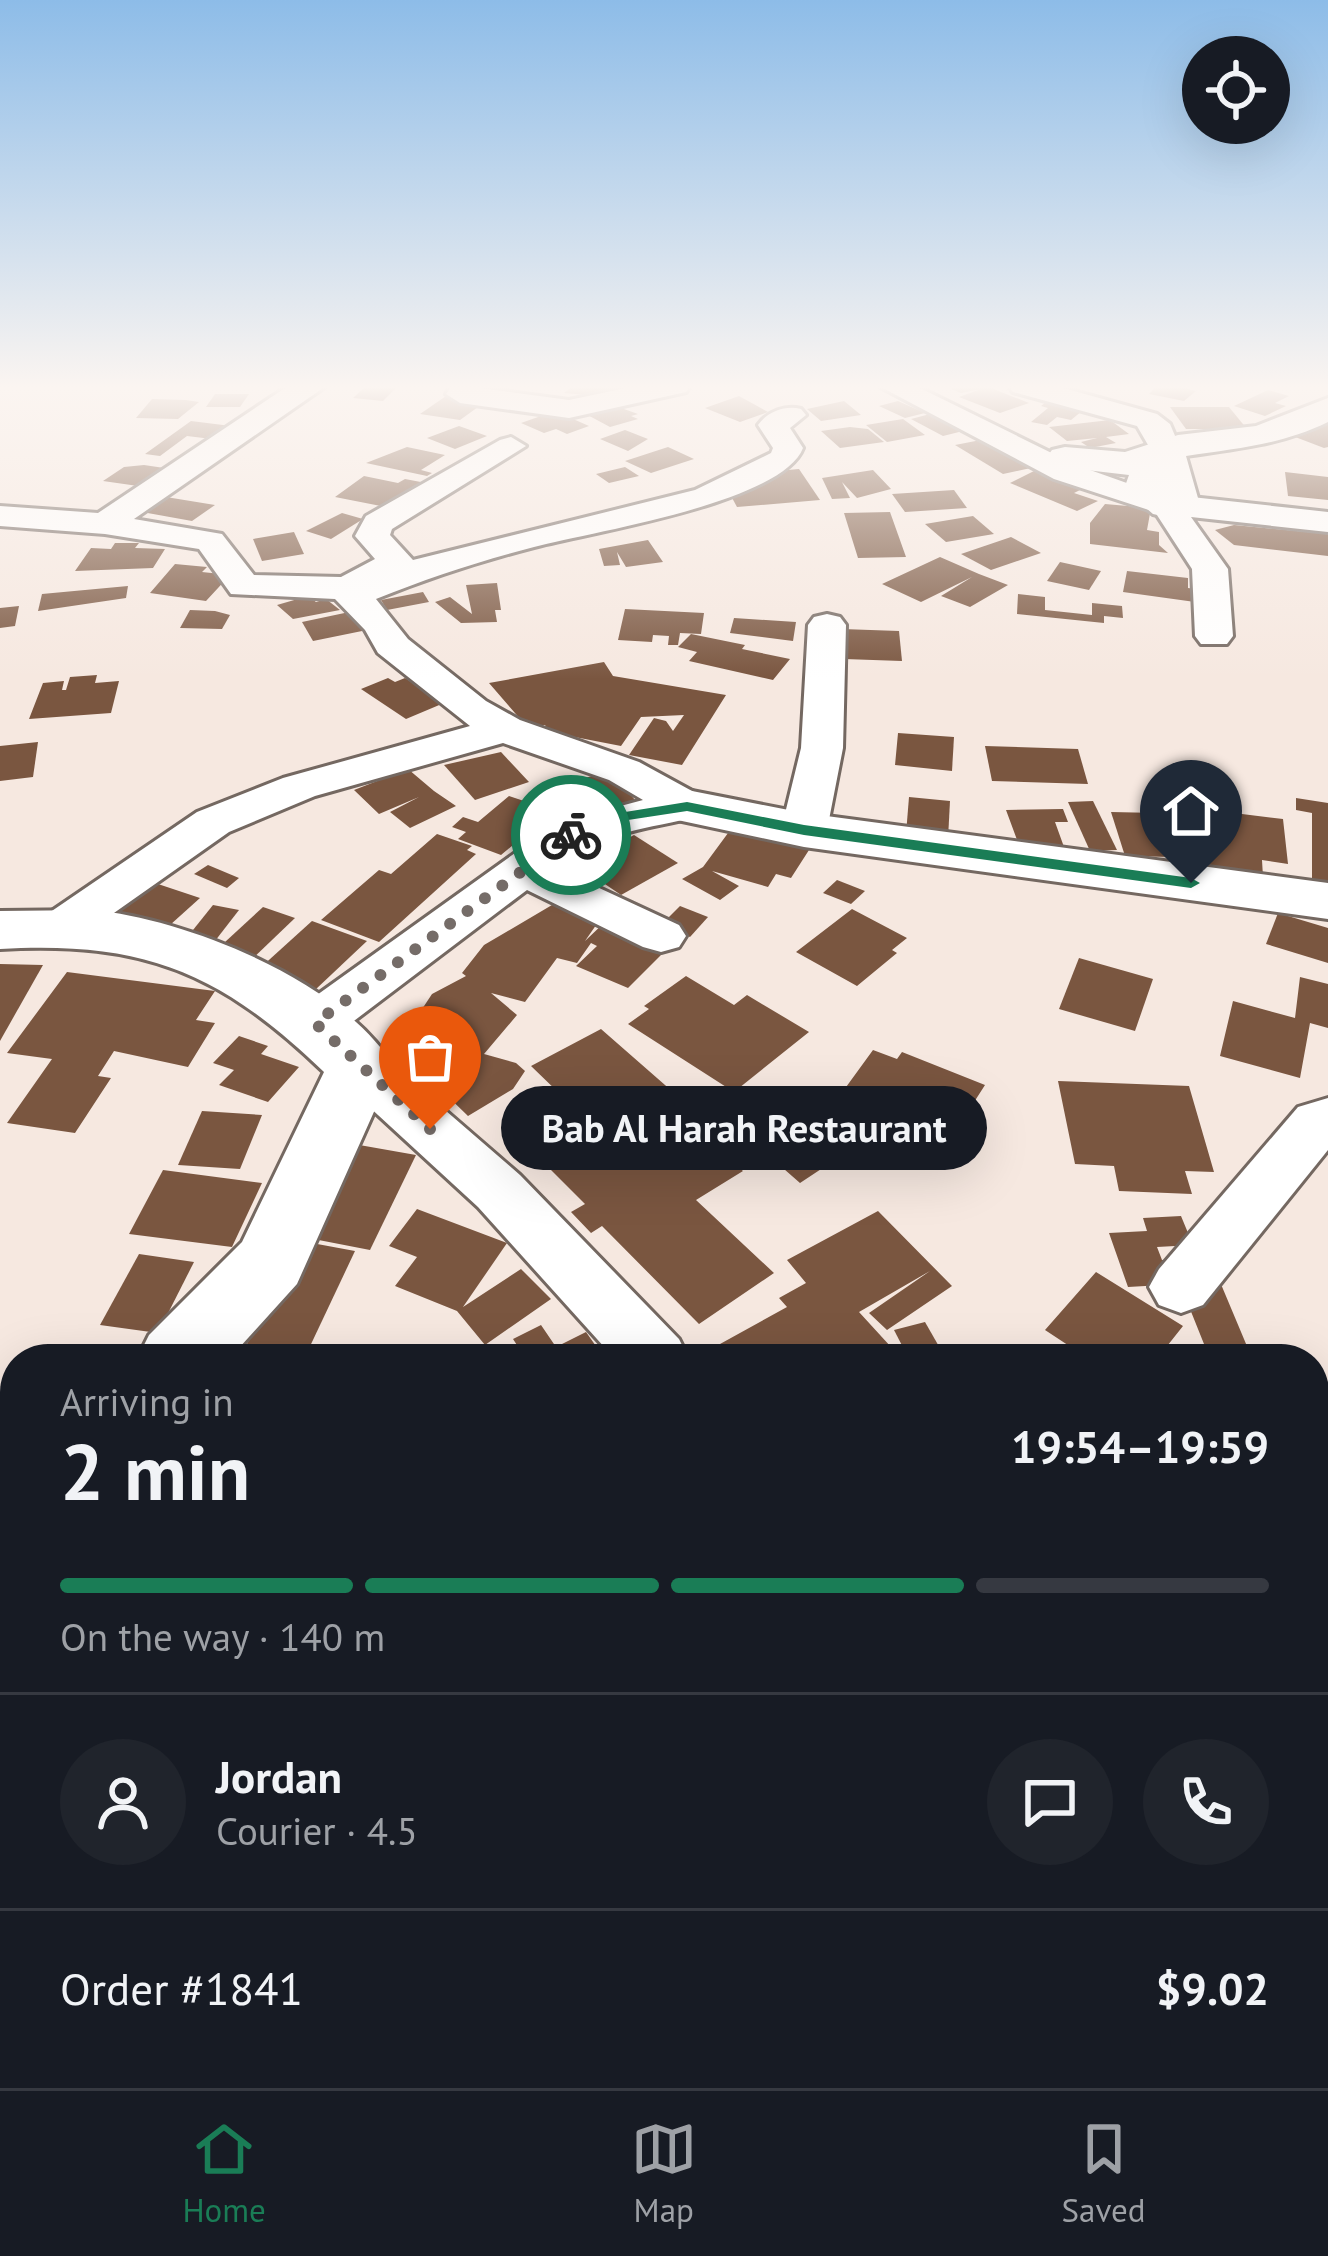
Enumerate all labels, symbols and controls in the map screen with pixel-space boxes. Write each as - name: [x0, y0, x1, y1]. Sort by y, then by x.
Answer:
- map controls: [1182, 36, 1290, 144]
- button: locate: [1182, 36, 1290, 144]
- pin: [1140, 760, 1242, 883]
- courier: [511, 775, 631, 895]
- icon: home: [1158, 778, 1224, 844]
- icon: bike: [538, 802, 604, 868]
- pin: [379, 1006, 481, 1129]
- icon: bag: [397, 1024, 463, 1090]
- callout: Bab Al Harah Restaurant: [502, 1087, 988, 1171]
- text: Bab Al Harah Restaurant: [541, 1102, 947, 1153]
- text: Arriving in: [60, 1376, 234, 1427]
- text: 19:54–19:59: [1011, 1417, 1269, 1475]
- text: 2 min: [60, 1421, 250, 1522]
- text: On the way · 140 m: [60, 1611, 385, 1662]
- button: person: [60, 1739, 186, 1865]
- button: chat: [987, 1739, 1113, 1865]
- button: phone: [1143, 1739, 1269, 1865]
- text: Jordan: [216, 1747, 342, 1805]
- text: Courier · 4.5: [216, 1805, 418, 1856]
- text: Order #1841: [60, 1959, 303, 2017]
- text: $9.02: [1156, 1959, 1269, 2017]
- tab: Home: [182, 2116, 266, 2231]
- tab: Map: [631, 2116, 697, 2231]
- tab: Saved: [1062, 2116, 1146, 2231]

